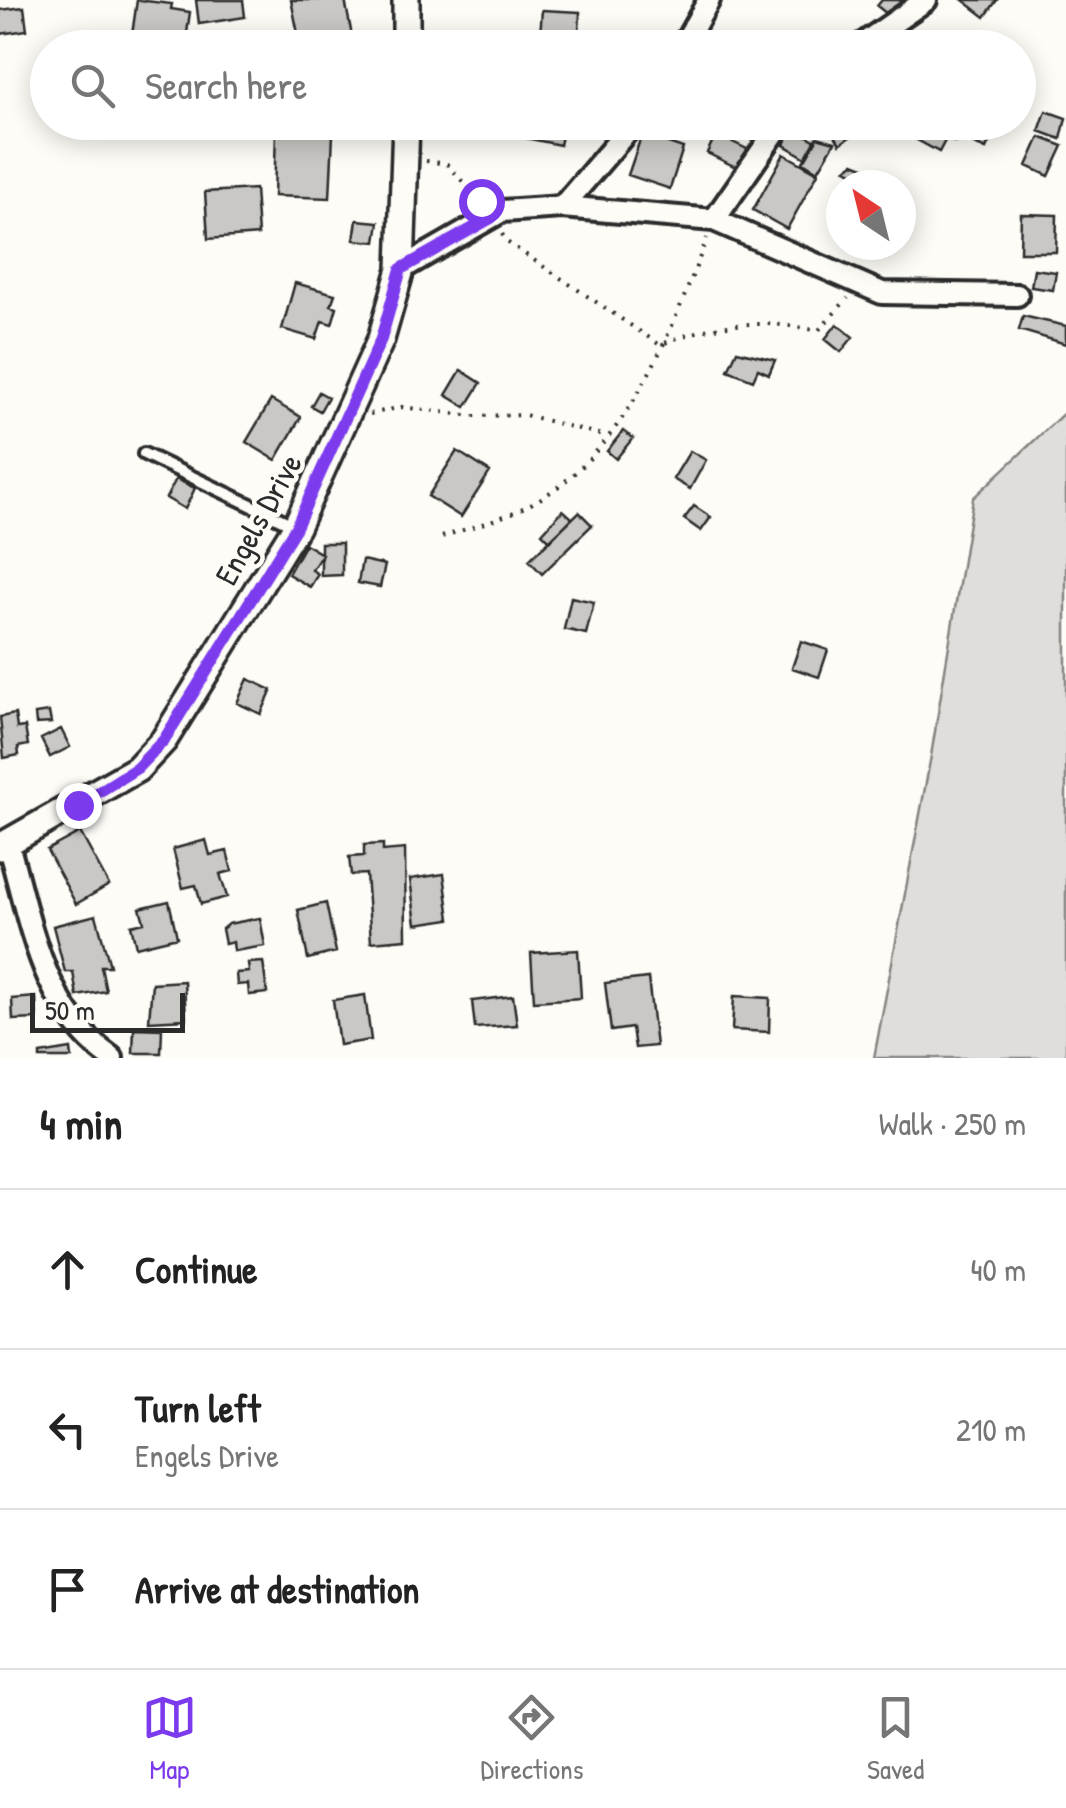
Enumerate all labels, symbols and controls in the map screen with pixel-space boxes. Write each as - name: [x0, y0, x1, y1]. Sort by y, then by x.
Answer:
- search box: [30, 30, 1036, 140]
- icon: search: [65, 58, 120, 113]
- text: Search here: [145, 59, 307, 111]
- north arrow: [826, 170, 916, 260]
- route start: [459, 179, 505, 225]
- street label: Engels Drive: [204, 445, 312, 592]
- route end: [56, 783, 102, 829]
- scale bar: [30, 988, 185, 1032]
- text: 50 m: [45, 991, 95, 1029]
- text: 4 min: [40, 1095, 122, 1152]
- text: Walk · 250 m: [879, 1102, 1026, 1145]
- icon: ahead: [40, 1242, 95, 1297]
- text: Continue: [135, 1243, 257, 1295]
- text: 40 m: [971, 1248, 1026, 1291]
- text: Turn left: [135, 1382, 260, 1434]
- icon: left: [40, 1402, 95, 1457]
- text: 210 m: [956, 1408, 1026, 1451]
- text: Engels Drive: [135, 1434, 279, 1477]
- icon: arrive: [40, 1562, 95, 1617]
- text: Arrive at destination: [135, 1563, 419, 1615]
- tab: Map: [142, 1690, 197, 1788]
- tab: Directions: [480, 1690, 583, 1788]
- tab: Saved: [867, 1690, 924, 1788]

